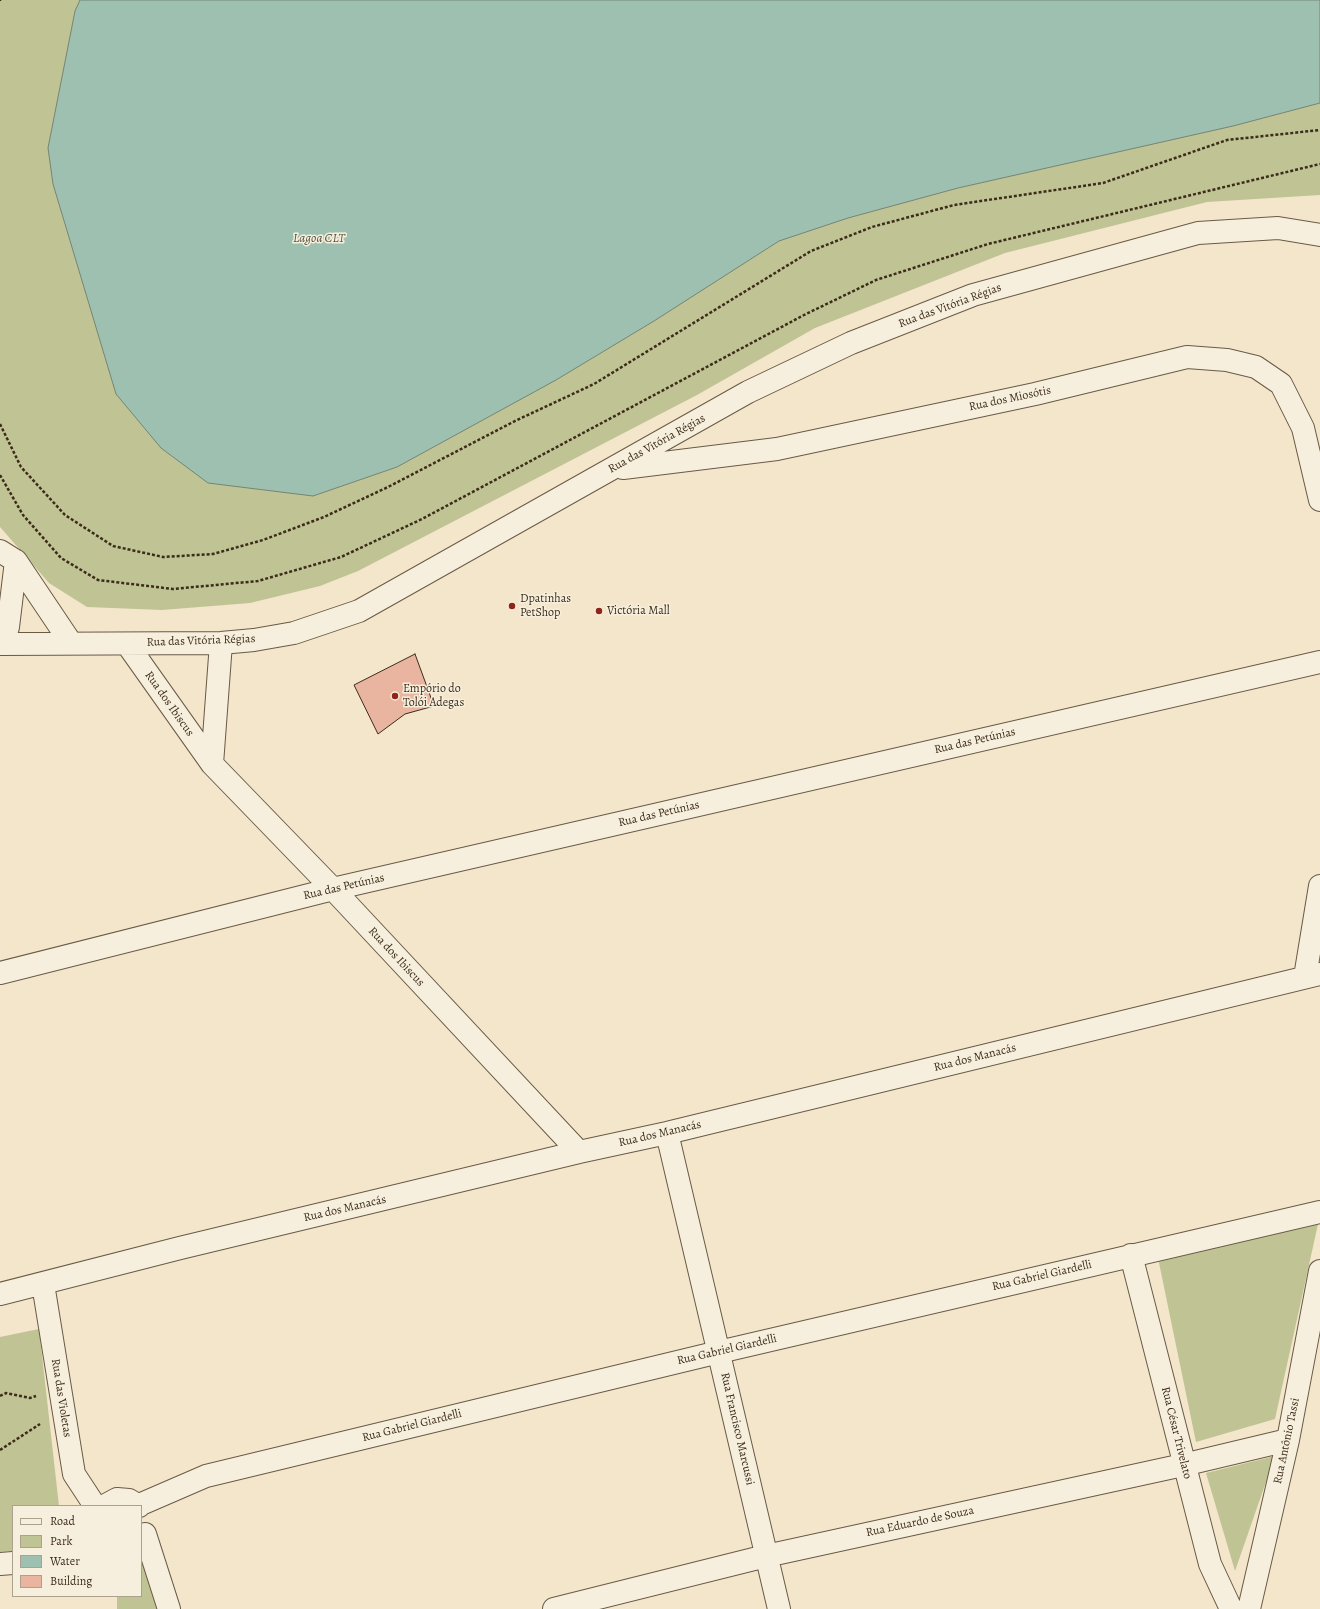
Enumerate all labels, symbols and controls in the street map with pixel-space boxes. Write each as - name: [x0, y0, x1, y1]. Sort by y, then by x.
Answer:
- water label: Lagoa CLT: [293, 231, 345, 247]
- street label: Rua das Vitória Régias: [896, 281, 1004, 331]
- street label: Rua dos Miosótis: [968, 383, 1052, 415]
- street label: Rua das Vitória Régias: [606, 411, 708, 477]
- place label: Dpatinhas PetShop: [520, 592, 571, 620]
- marker: Dpatinhas PetShop: [507, 601, 517, 611]
- place label: Victória Mall: [607, 604, 670, 618]
- marker: Victória Mall: [594, 606, 604, 616]
- street label: Rua das Vitória Régias: [146, 632, 256, 650]
- street label: Rua dos Ibiscus: [141, 669, 197, 739]
- place label: Empório do Tolói Adegas: [403, 682, 464, 710]
- marker: Empório do Tolói Adegas: [390, 691, 400, 701]
- street label: Rua das Petúnias: [933, 725, 1017, 757]
- street label: Rua das Petúnias: [617, 798, 701, 830]
- street label: Rua das Petúnias: [302, 871, 386, 903]
- street label: Rua dos Ibiscus: [365, 924, 427, 990]
- street label: Rua dos Manacás: [932, 1041, 1018, 1075]
- street label: Rua dos Manacás: [617, 1118, 703, 1150]
- street label: Rua dos Manacás: [302, 1193, 388, 1225]
- street label: Rua Gabriel Giardelli: [991, 1258, 1093, 1294]
- street label: Rua Gabriel Giardelli: [676, 1332, 778, 1368]
- street label: Rua das Violetas: [48, 1358, 74, 1438]
- street label: Rua Francisco Marcussi: [717, 1371, 757, 1487]
- street label: Rua César Trivelato: [1158, 1385, 1194, 1481]
- street label: Rua Antônio Tassi: [1271, 1397, 1303, 1485]
- street label: Rua Gabriel Giardelli: [361, 1407, 463, 1445]
- street label: Rua Eduardo de Souza: [865, 1504, 975, 1540]
- legend: [12, 1505, 142, 1597]
- text: Road: [50, 1513, 75, 1529]
- text: Park: [50, 1533, 73, 1549]
- text: Water: [50, 1553, 80, 1569]
- text: Building: [50, 1573, 92, 1589]

